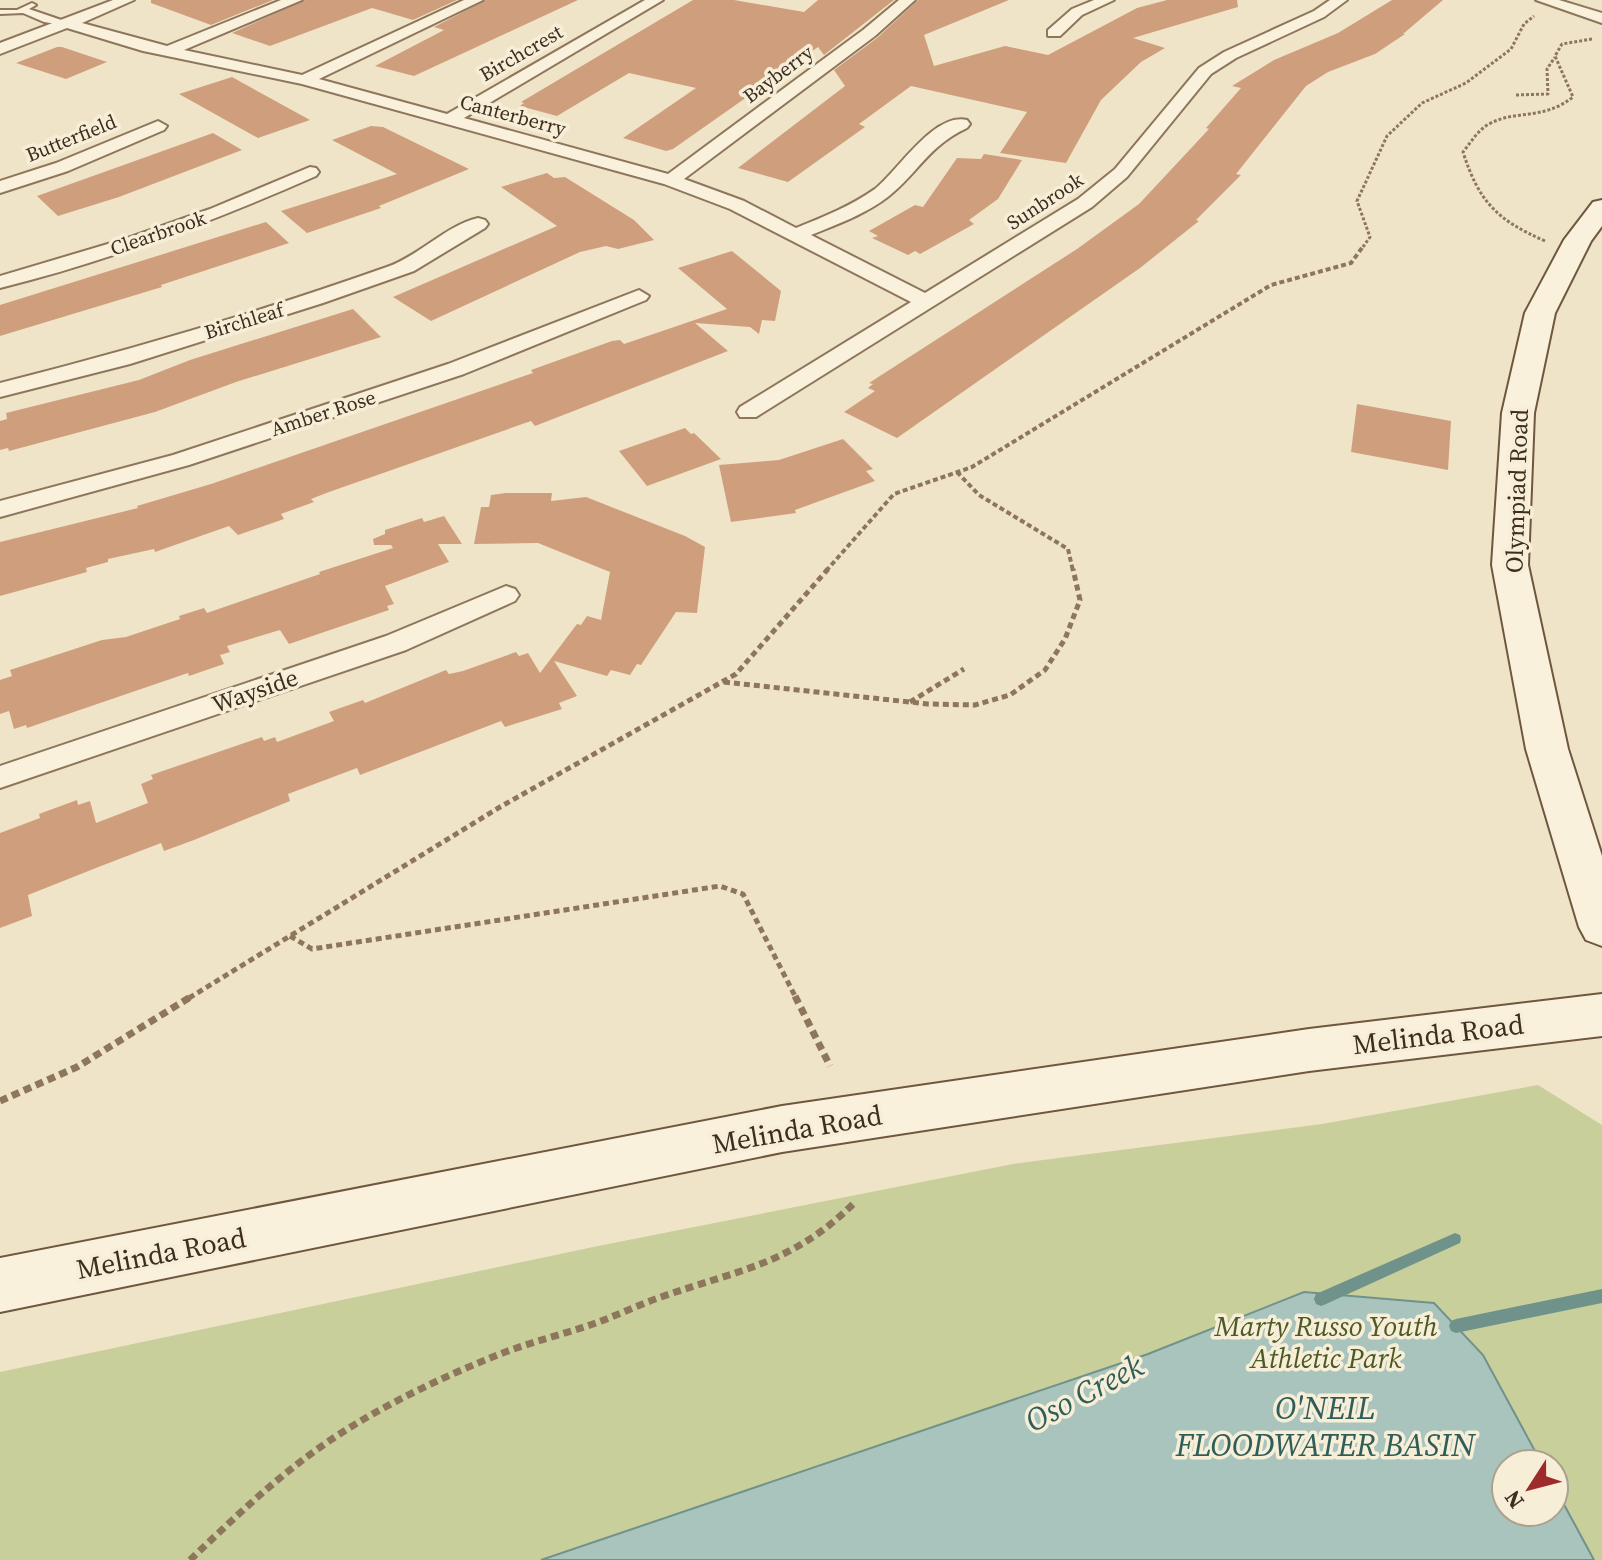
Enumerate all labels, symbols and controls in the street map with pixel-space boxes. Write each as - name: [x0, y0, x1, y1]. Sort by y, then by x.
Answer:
- street label: Birchcrest: [474, 18, 568, 88]
- street label: Bayberry: [737, 38, 820, 110]
- street label: Canterberry: [457, 87, 570, 143]
- street label: Butterfield: [22, 107, 121, 169]
- street label: Sunbrook: [1001, 166, 1089, 236]
- street label: Clearbrook: [106, 204, 210, 262]
- street label: Birchleaf: [201, 295, 289, 346]
- street label: Amber Rose: [267, 383, 379, 443]
- street label: Olympiad Road: [1497, 408, 1536, 574]
- street label: Wayside: [207, 660, 302, 721]
- street label: Melinda Road: [1350, 1005, 1526, 1063]
- street label: Melinda Road: [709, 1095, 885, 1163]
- street label: Melinda Road: [73, 1218, 249, 1288]
- park label: Marty Russo Youth Athletic Park: [1214, 1307, 1437, 1377]
- water label: Oso Creek: [1017, 1343, 1151, 1442]
- water label: O'NEIL FLOODWATER BASIN: [1174, 1386, 1476, 1467]
- north arrow: [1490, 1448, 1570, 1528]
- text: N: [1497, 1484, 1531, 1515]

